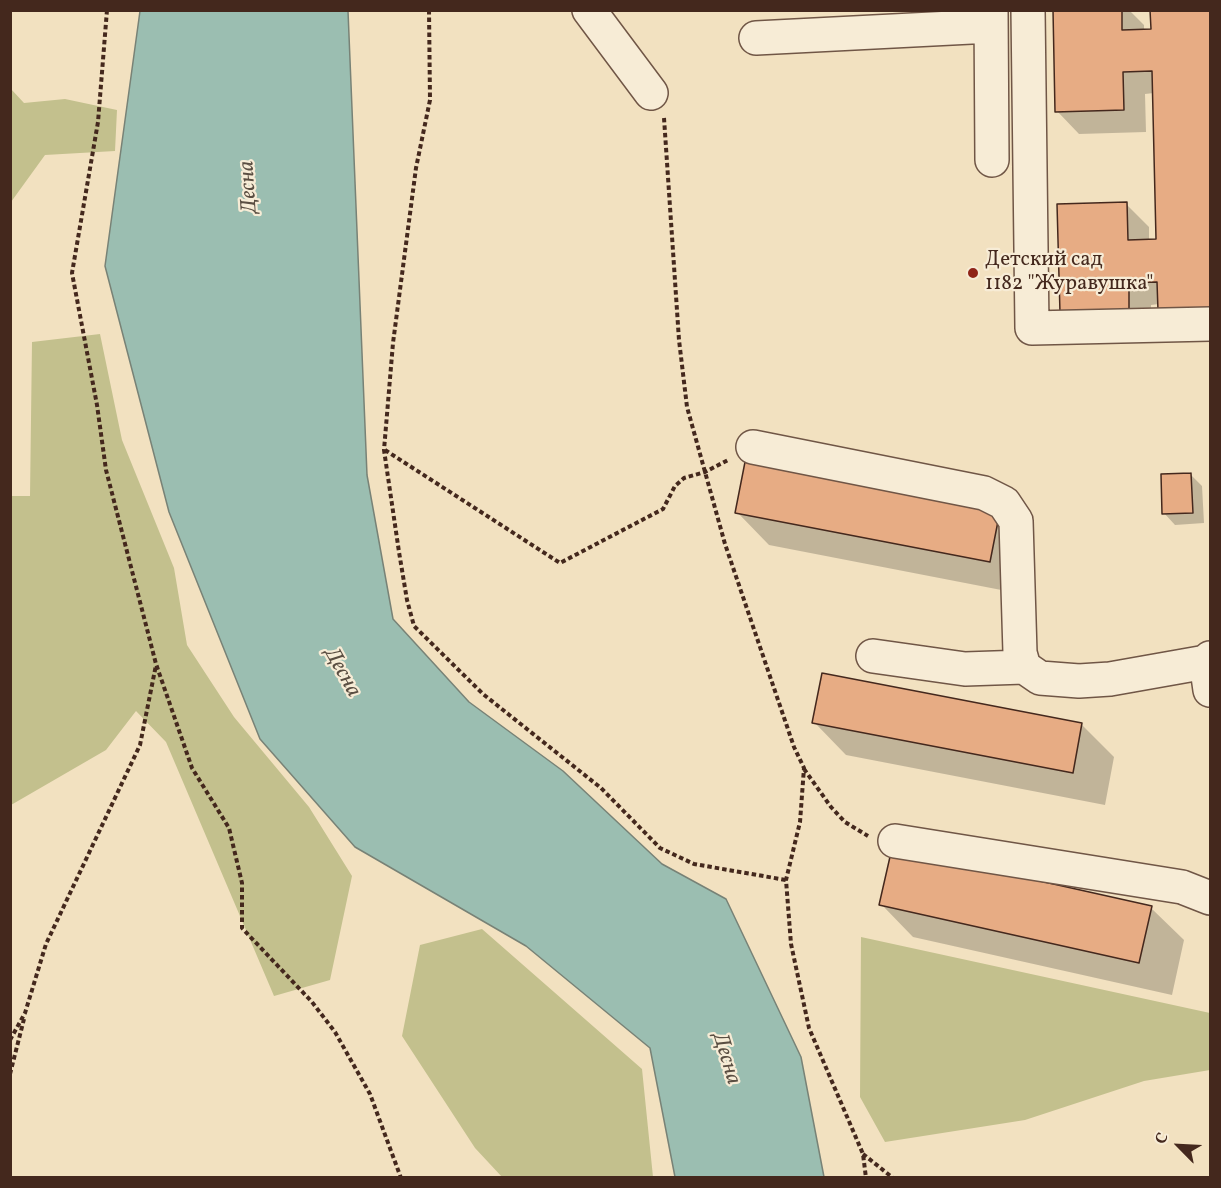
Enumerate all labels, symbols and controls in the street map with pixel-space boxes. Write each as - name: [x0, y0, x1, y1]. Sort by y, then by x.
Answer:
- water label: Десна: [235, 160, 265, 214]
- place label: Детский сад 1182 "Журавушка": [985, 248, 1153, 298]
- marker: Детский сад 1182 "Журавушка": [966, 266, 980, 280]
- water label: Десна: [317, 644, 365, 702]
- water label: Десна: [705, 1030, 745, 1088]
- north arrow: [1149, 1116, 1209, 1176]
- text: С: [1150, 1130, 1175, 1148]

